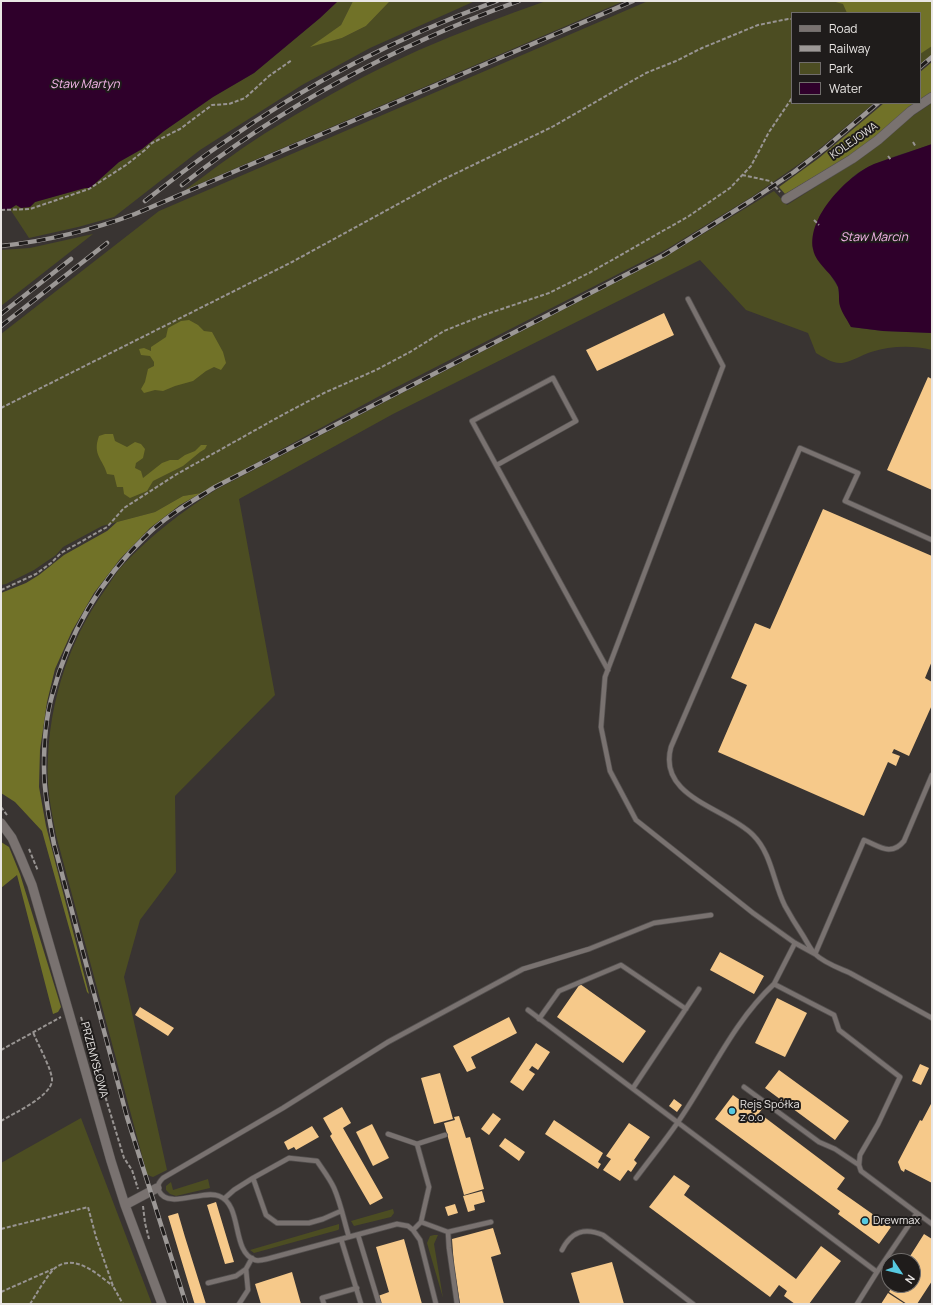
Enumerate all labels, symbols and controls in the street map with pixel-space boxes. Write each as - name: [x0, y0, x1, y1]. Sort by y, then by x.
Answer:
- legend: [791, 12, 921, 104]
- text: Road: [829, 20, 857, 37]
- text: Railway: [829, 40, 870, 57]
- text: Park: [829, 60, 853, 77]
- water label: Staw Martyn: [50, 78, 120, 92]
- text: Water: [829, 80, 862, 97]
- street label: KOLEJOWA: [828, 120, 880, 162]
- water label: Staw Marcin: [840, 231, 908, 245]
- street label: PRZEMYSŁOWA: [78, 1021, 110, 1099]
- place label: Rejs Spółka z o.o: [740, 1098, 800, 1124]
- marker: Rejs Spółka z o.o: [727, 1106, 737, 1116]
- place label: Drewmax: [873, 1214, 920, 1228]
- marker: Drewmax: [860, 1216, 870, 1226]
- north arrow: [881, 1253, 921, 1293]
- text: N: [902, 1272, 919, 1287]

